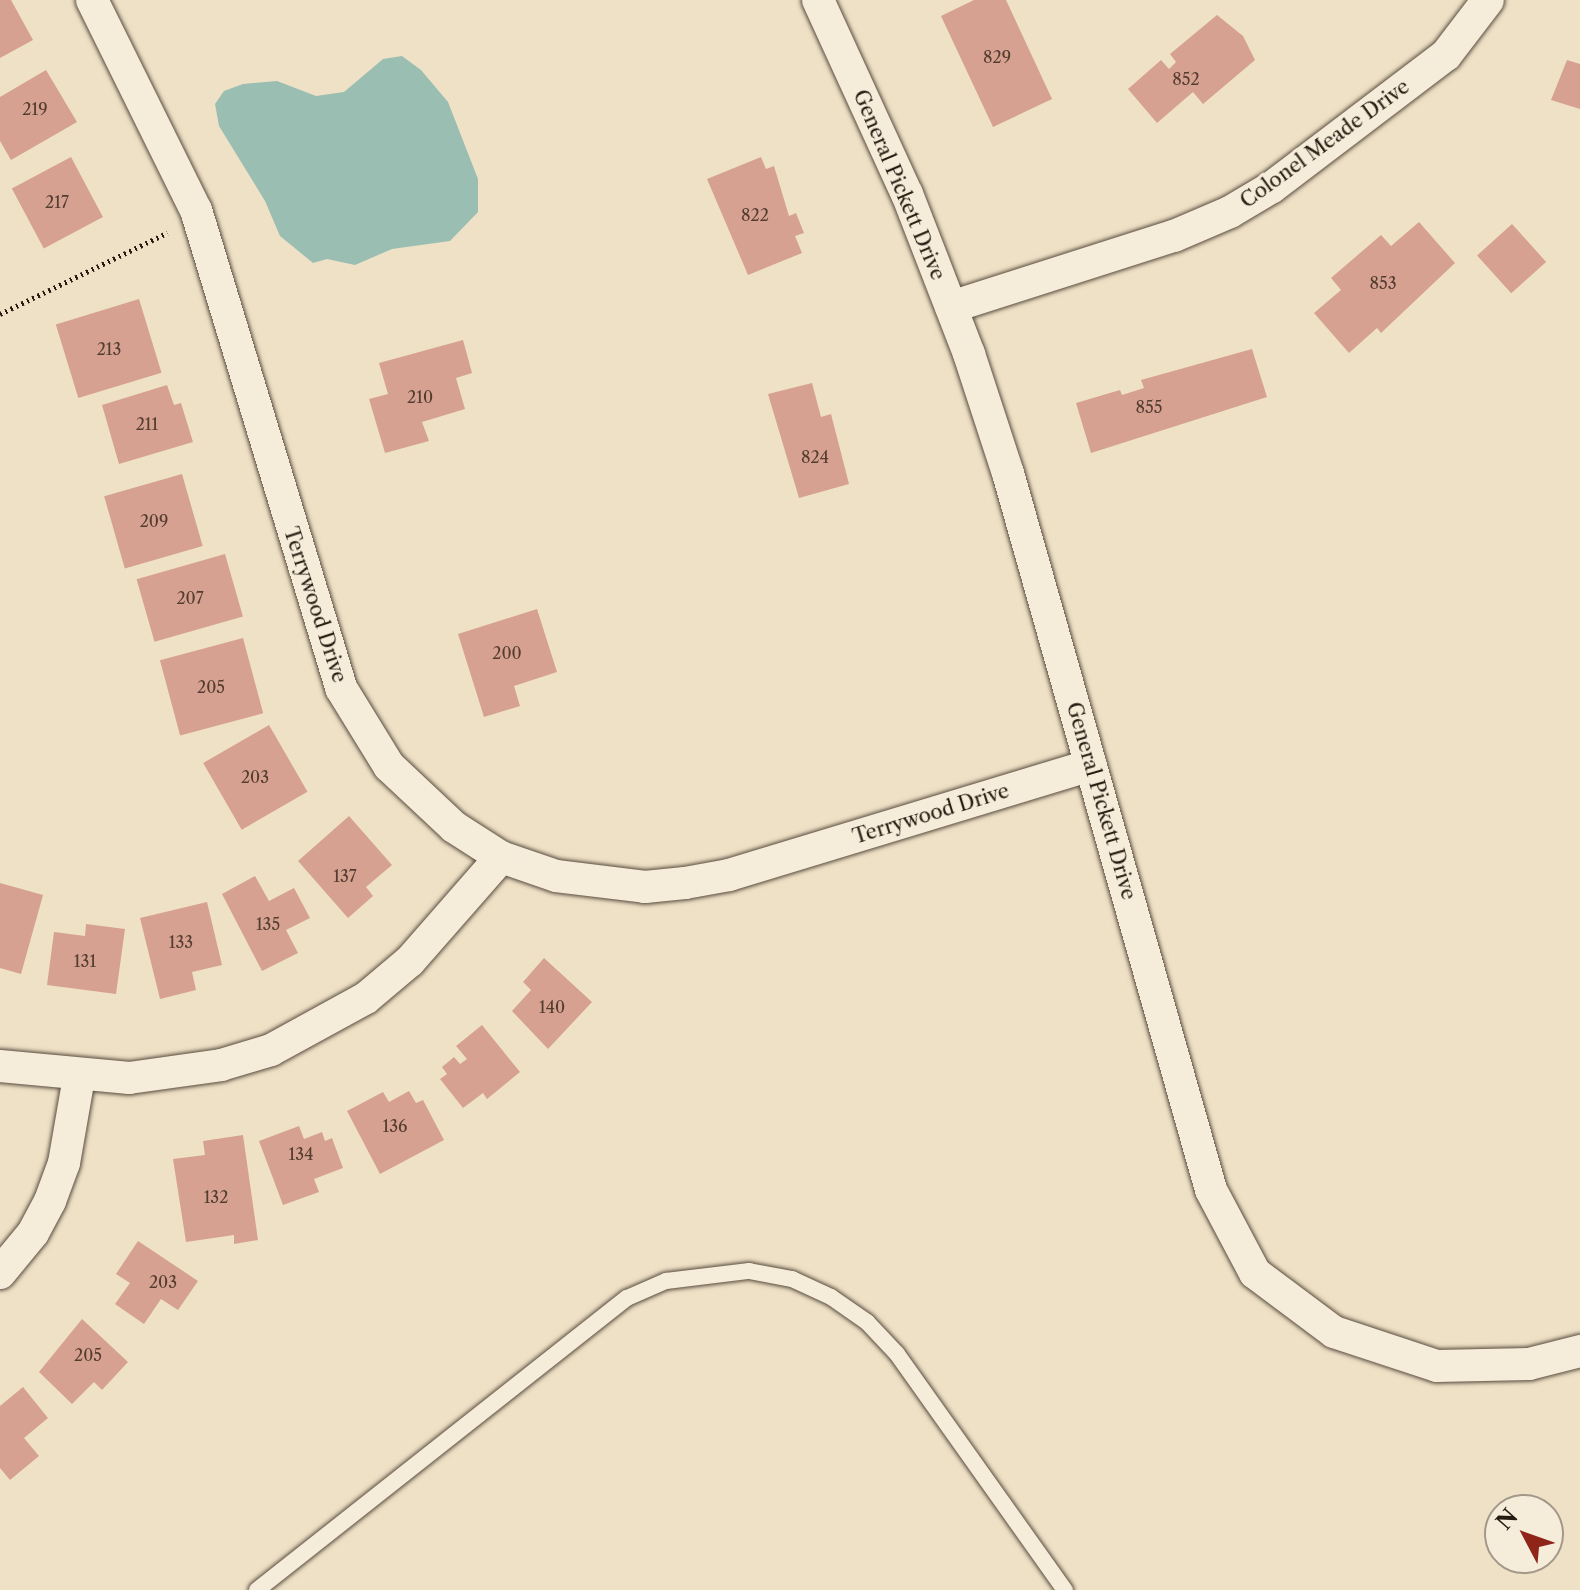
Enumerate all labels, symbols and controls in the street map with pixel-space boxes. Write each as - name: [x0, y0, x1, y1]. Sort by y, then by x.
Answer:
- house number: 829: [983, 47, 1011, 67]
- house number: 852: [1172, 69, 1200, 89]
- street label: Colonel Meade Drive: [1236, 75, 1414, 213]
- street label: General Pickett Drive: [848, 86, 950, 284]
- house number: 219: [22, 99, 48, 119]
- house number: 217: [45, 192, 69, 212]
- house number: 822: [741, 205, 769, 225]
- house number: 853: [1370, 273, 1396, 293]
- house number: 213: [97, 339, 121, 359]
- house number: 210: [407, 387, 433, 407]
- house number: 855: [1136, 397, 1162, 417]
- house number: 211: [136, 414, 158, 434]
- house number: 824: [801, 447, 829, 467]
- house number: 209: [140, 511, 168, 531]
- street label: Terrywood Drive: [279, 524, 351, 686]
- house number: 207: [176, 588, 204, 608]
- house number: 200: [492, 643, 522, 663]
- house number: 205: [197, 677, 225, 697]
- street label: General Pickett Drive: [1061, 699, 1141, 903]
- house number: 203: [241, 767, 269, 787]
- street label: Terrywood Drive: [850, 779, 1012, 849]
- house number: 137: [333, 866, 357, 886]
- house number: 135: [256, 914, 280, 934]
- house number: 133: [169, 932, 193, 952]
- house number: 131: [74, 951, 96, 971]
- house number: 140: [539, 997, 565, 1017]
- house number: 136: [383, 1116, 407, 1136]
- house number: 134: [289, 1144, 313, 1164]
- house number: 132: [204, 1187, 228, 1207]
- house number: 203: [149, 1272, 177, 1292]
- house number: 205: [74, 1345, 102, 1365]
- north arrow: [1484, 1494, 1564, 1574]
- text: N: [1491, 1503, 1523, 1535]

